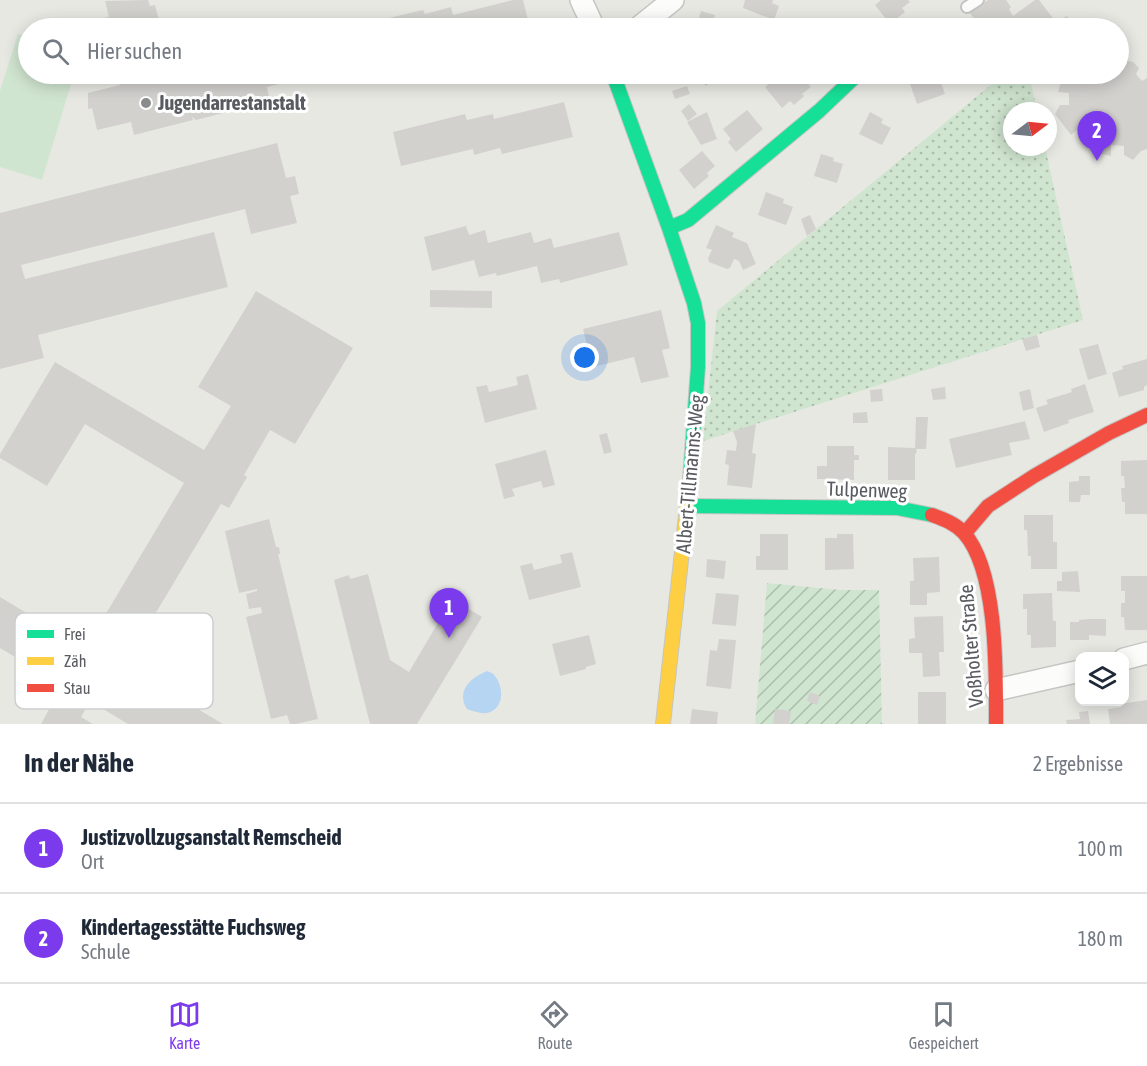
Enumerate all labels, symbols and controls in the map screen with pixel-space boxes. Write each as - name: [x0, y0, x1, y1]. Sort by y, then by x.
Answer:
- search box: [18, 18, 1129, 84]
- icon: search: [39, 35, 72, 68]
- text: Hier suchen: [87, 38, 182, 64]
- place label: Jugendarrestanstalt: [157, 91, 306, 114]
- marker: Jugendarrestanstalt: [139, 96, 153, 110]
- north arrow: [1003, 102, 1057, 156]
- pin: 2: [1078, 112, 1116, 161]
- your location: [570, 343, 599, 372]
- street label: Albert-Tillmanns-Weg: [671, 393, 708, 554]
- street label: Tulpenweg: [826, 477, 908, 502]
- street label: Voßholter Straße: [954, 584, 987, 708]
- pin: 1: [430, 588, 468, 638]
- legend: [15, 613, 213, 709]
- text: Frei: [64, 625, 86, 643]
- text: Zäh: [64, 652, 86, 670]
- map controls: [1075, 652, 1129, 706]
- button: layers: [1075, 652, 1129, 706]
- text: Stau: [64, 679, 91, 697]
- text: In der Nähe: [24, 748, 134, 778]
- text: 2 Ergebnisse: [1033, 752, 1123, 775]
- text: Justizvollzugsanstalt Remscheid: [81, 824, 342, 850]
- text: 1: [39, 837, 48, 860]
- text: 100 m: [1078, 837, 1123, 860]
- text: Ort: [81, 850, 104, 873]
- text: Kindertagesstätte Fuchsweg: [81, 914, 306, 940]
- text: 2: [39, 927, 48, 950]
- text: 180 m: [1078, 927, 1123, 950]
- text: Schule: [81, 940, 130, 963]
- tab: Karte: [168, 998, 201, 1052]
- tab: Route: [537, 998, 572, 1052]
- tab: Gespeichert: [909, 998, 979, 1052]

